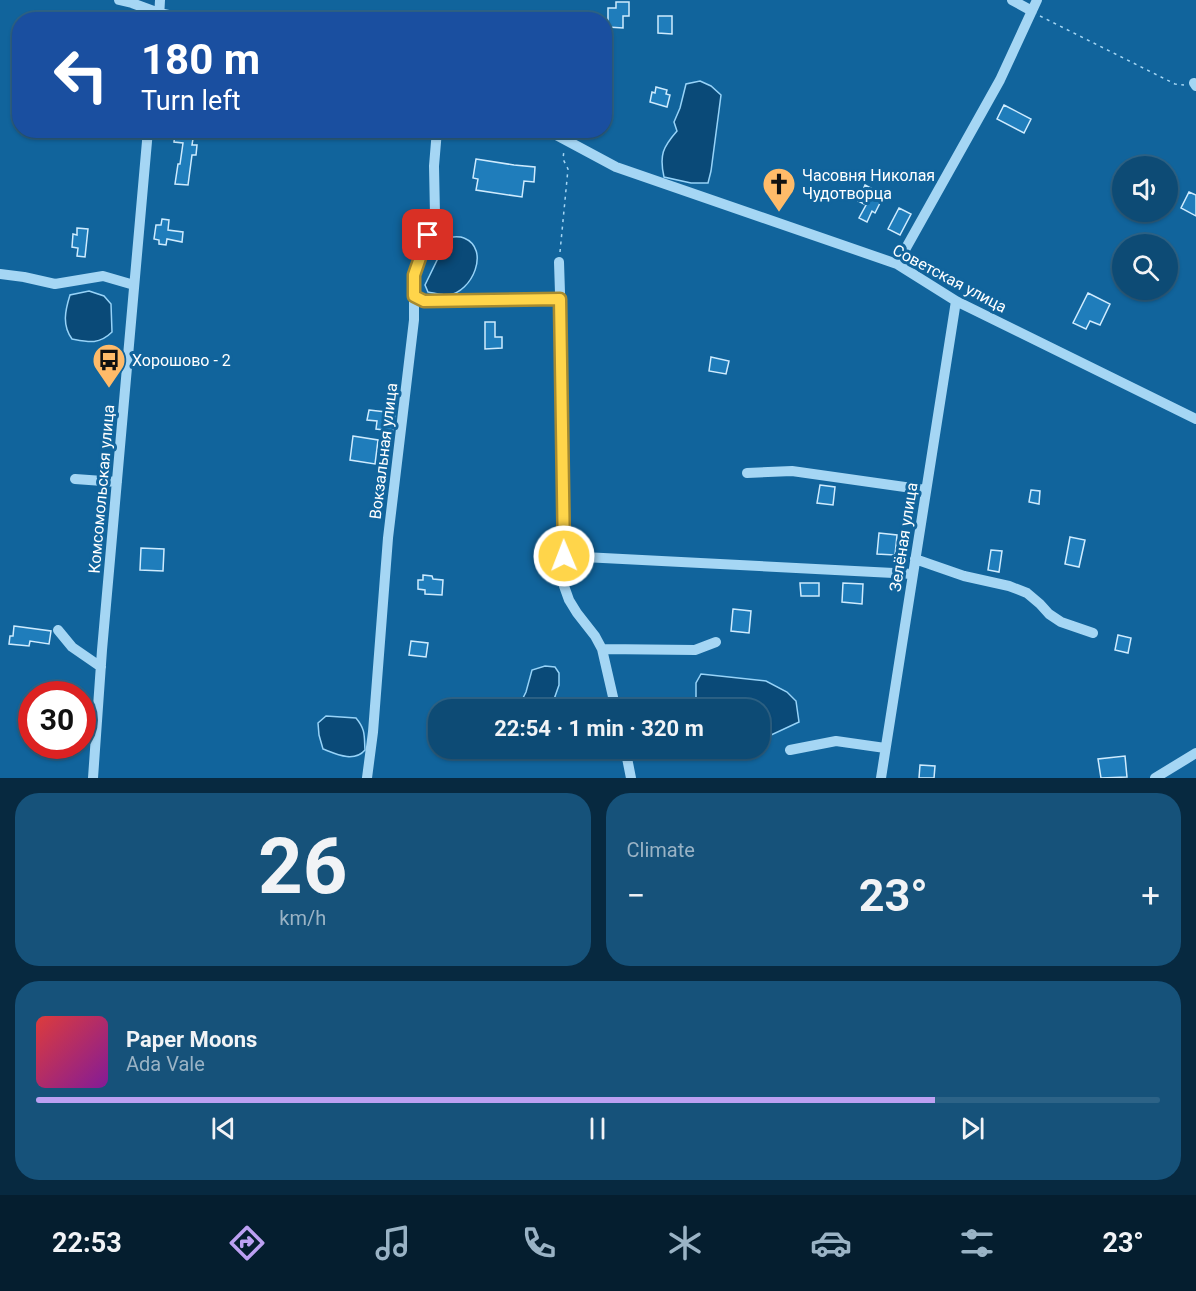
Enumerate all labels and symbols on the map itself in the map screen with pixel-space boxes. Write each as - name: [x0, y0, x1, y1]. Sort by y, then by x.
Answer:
- church icon: Часовня Николая Чудотворца: [761, 166, 797, 213]
- place label: Часовня Николая Чудотворца: [802, 166, 935, 203]
- pin: [402, 209, 453, 260]
- street label: Советская улица: [889, 240, 1010, 317]
- bus stop icon: Хорошово - 2: [91, 342, 127, 389]
- place label: Хорошово - 2: [132, 351, 231, 370]
- street label: Вокзальная улица: [366, 382, 401, 520]
- street label: Комсомольская улица: [85, 404, 118, 574]
- street label: Зелёная улица: [885, 481, 922, 593]
- position arrow: [532, 524, 596, 588]
- speed limit sign: 30: [18, 681, 96, 759]

